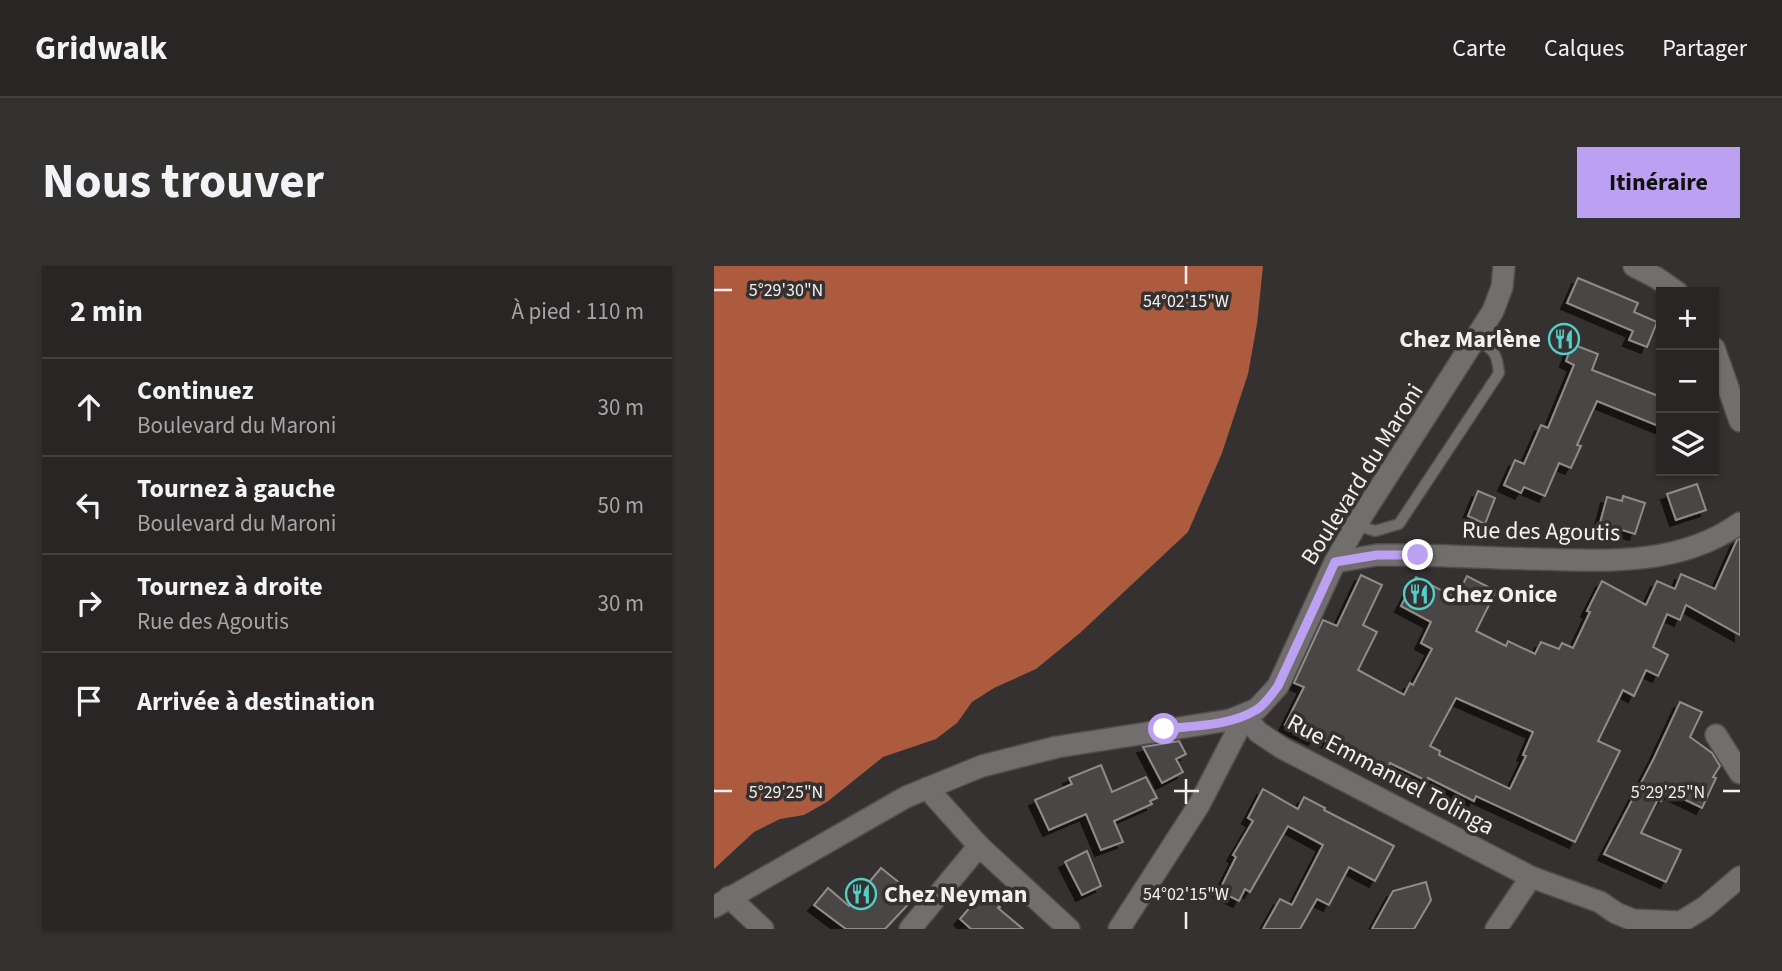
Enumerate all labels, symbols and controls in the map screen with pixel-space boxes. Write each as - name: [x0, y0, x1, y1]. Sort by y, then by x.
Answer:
- text: Gridwalk: [35, 25, 167, 72]
- text: Carte: [1452, 31, 1506, 66]
- text: Calques: [1544, 31, 1624, 66]
- text: Partager: [1662, 31, 1747, 66]
- text: Nous trouver: [42, 147, 324, 217]
- button: Itinéraire: [1577, 147, 1740, 218]
- text: 5°29'30"N: [749, 278, 823, 303]
- map controls: [1656, 287, 1719, 476]
- button: +: [1656, 287, 1719, 350]
- text: 54°02'15"W: [1143, 289, 1229, 314]
- text: 2 min: [70, 290, 143, 333]
- text: À pied · 110 m: [511, 295, 644, 328]
- place label: Chez Marlène: [1399, 322, 1541, 357]
- restaurant icon: Chez Marlène: [1547, 322, 1581, 356]
- button: −: [1656, 350, 1719, 413]
- text: Continuez: [137, 372, 253, 409]
- street label: Boulevard du Maroni: [1292, 377, 1432, 572]
- icon: ahead: [70, 388, 108, 426]
- text: 30 m: [597, 391, 644, 424]
- text: Boulevard du Maroni: [137, 409, 337, 442]
- button: layers: [1656, 413, 1719, 476]
- text: Tournez à gauche: [137, 470, 336, 507]
- icon: left: [70, 486, 108, 524]
- text: 50 m: [597, 489, 644, 522]
- text: Boulevard du Maroni: [137, 507, 337, 540]
- street label: Rue des Agoutis: [1461, 513, 1621, 550]
- route end: [1402, 539, 1433, 570]
- text: Tournez à droite: [137, 568, 323, 605]
- restaurant icon: Chez Onice: [1402, 577, 1436, 611]
- place label: Chez Onice: [1442, 577, 1558, 612]
- icon: right: [70, 584, 108, 622]
- text: 30 m: [597, 587, 644, 620]
- text: Rue des Agoutis: [137, 605, 289, 638]
- icon: arrive: [70, 682, 108, 720]
- text: Arrivée à destination: [137, 683, 375, 720]
- street label: Rue Emmanuel Tolinga: [1281, 705, 1501, 844]
- route start: [1148, 713, 1179, 744]
- text: 5°29'25"N: [749, 780, 823, 805]
- text: 5°29'25"N: [1631, 780, 1705, 805]
- restaurant icon: Chez Neyman: [844, 877, 878, 911]
- place label: Chez Neyman: [884, 877, 1027, 912]
- text: 54°02'15"W: [1143, 882, 1229, 907]

